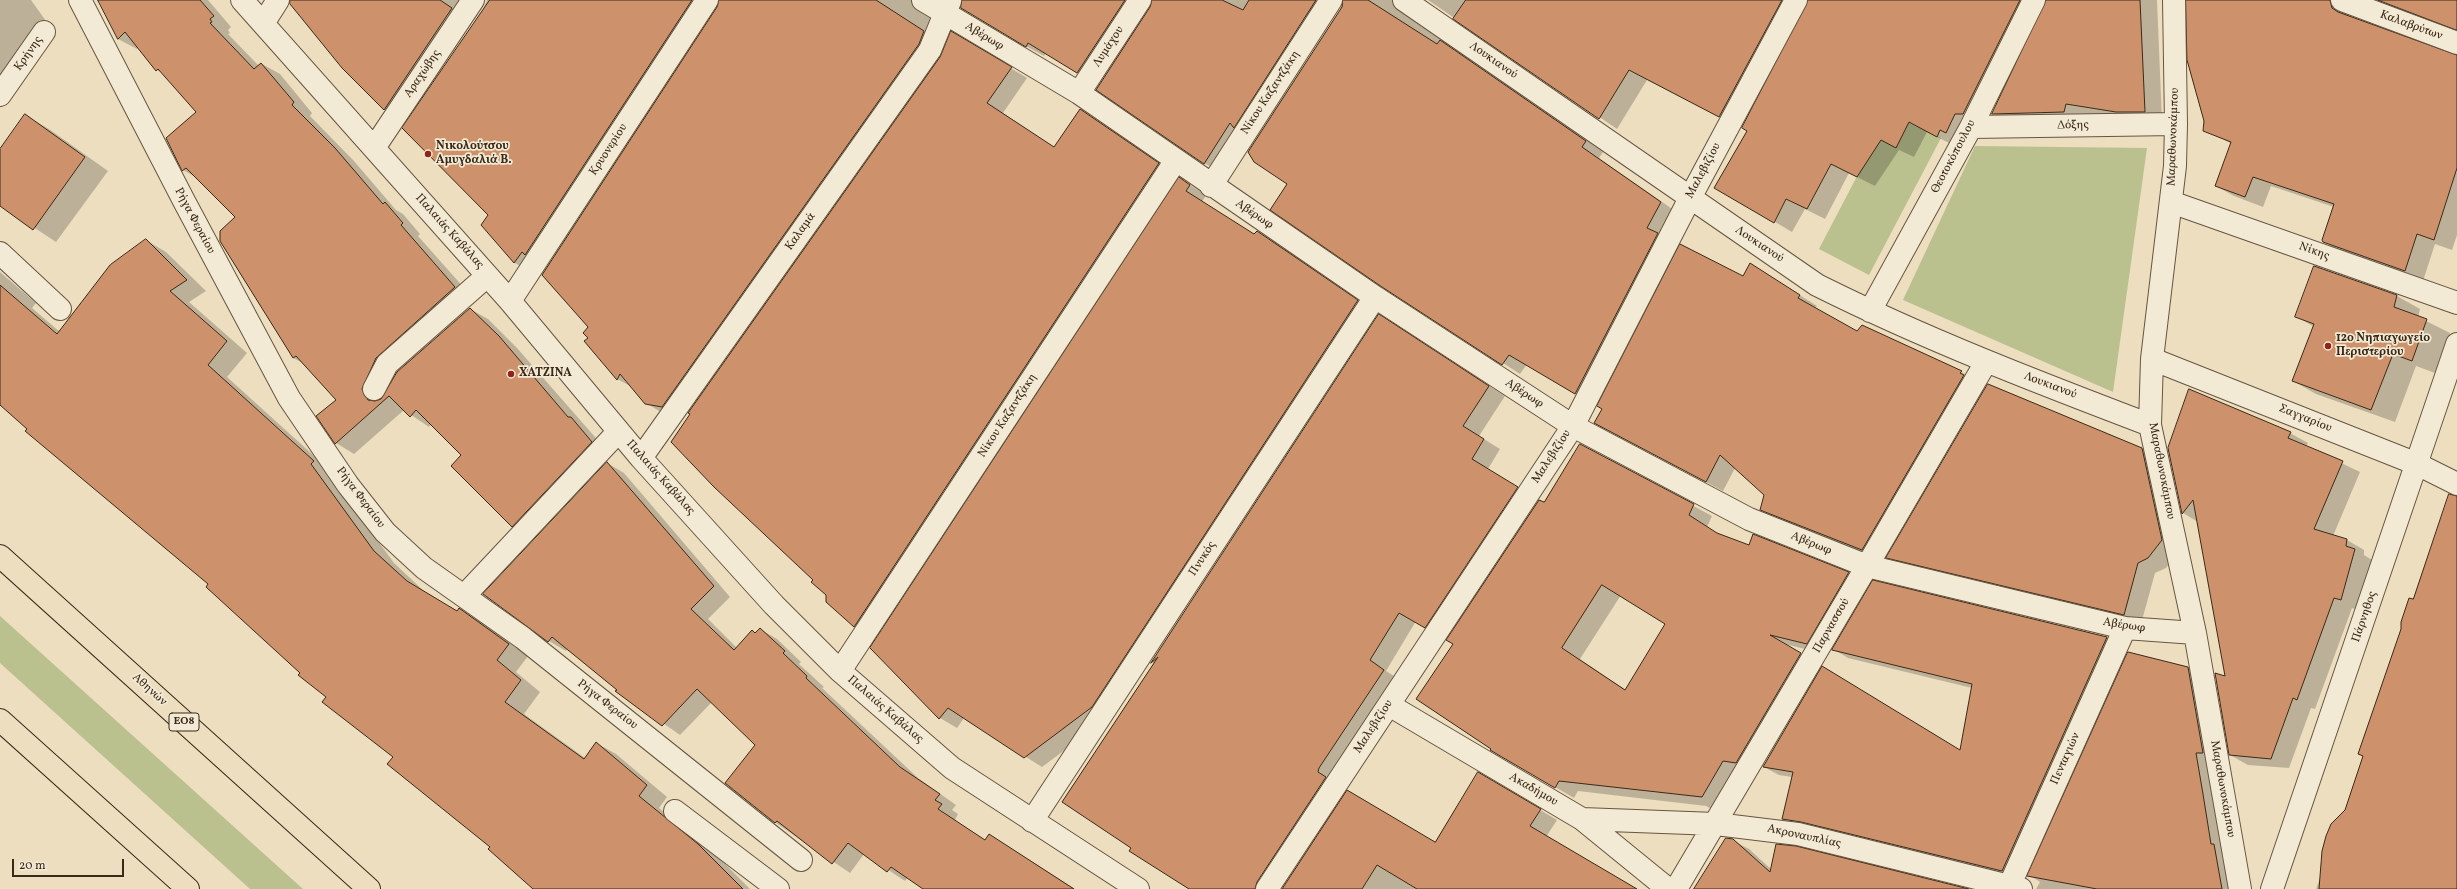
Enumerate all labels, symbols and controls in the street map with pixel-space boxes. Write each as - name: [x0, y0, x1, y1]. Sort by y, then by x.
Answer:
- street label: Καλαβρύτων: [2378, 8, 2444, 44]
- street label: Αβέρωφ: [962, 20, 1006, 54]
- street label: Λυμάχου: [1090, 24, 1128, 70]
- street label: Κρήνης: [12, 34, 46, 74]
- street label: Λουκιανού: [1466, 39, 1520, 83]
- street label: Αραχώβης: [402, 47, 444, 101]
- street label: Νίκου Καζαντζάκη: [1239, 48, 1303, 138]
- street label: Μαραθωνοκάμπου: [2165, 88, 2183, 186]
- street label: Θεοτοκόπουλου: [1929, 118, 1979, 196]
- street label: Δόξης: [2057, 119, 2089, 133]
- street label: Κρυονερίου: [587, 121, 631, 179]
- place label: Νικολούτσου Αμυγδαλιά Β.: [436, 140, 512, 168]
- street label: Μαλεβιζίου: [1683, 141, 1725, 201]
- marker: Νικολούτσου Αμυγδαλιά Β.: [423, 149, 433, 159]
- street label: Ρήγα Φεραίου: [171, 186, 217, 256]
- street label: Παλαιάς Καβάλας: [412, 192, 486, 272]
- street label: Αβέρωφ: [1232, 197, 1276, 233]
- street label: Καλαμά: [783, 210, 819, 254]
- street label: Λουκιανού: [1732, 224, 1786, 266]
- street label: Νίκης: [2297, 240, 2331, 264]
- place label: 12ο Νηπιαγωγείο Περιστερίου: [2336, 332, 2430, 360]
- marker: 12ο Νηπιαγωγείο Περιστερίου: [2323, 341, 2333, 351]
- place label: ΧΑΤΖΙΝΑ: [519, 367, 572, 381]
- marker: ΧΑΤΖΙΝΑ: [506, 369, 516, 379]
- street label: Λουκιανού: [2022, 369, 2078, 403]
- street label: Νίκου Καζαντζάκη: [976, 371, 1040, 461]
- street label: Αβέρωφ: [1502, 376, 1546, 412]
- street label: Σαγγαρίου: [2276, 402, 2334, 436]
- street label: Μαραθωνοκάμπου: [2145, 421, 2177, 521]
- street label: Μαλεβιζίου: [1529, 427, 1575, 487]
- street label: Παλαιάς Καβάλας: [623, 438, 697, 518]
- street label: Ρήγα Φεραίου: [332, 465, 388, 531]
- street label: Αβέρωφ: [1788, 529, 1834, 559]
- street label: Πνυκός: [1186, 539, 1220, 579]
- street label: Πάρνηθος: [2350, 590, 2380, 644]
- street label: Παρνασσού: [1811, 596, 1853, 656]
- street label: Αβέρωφ: [2102, 616, 2146, 636]
- street label: Αθηνών: [129, 671, 169, 709]
- street label: Παλαιάς Καβάλας: [844, 673, 926, 747]
- street label: Ρήγα Φεραίου: [574, 677, 640, 733]
- street label: Μαλεβιζίου: [1351, 697, 1397, 757]
- road number: ΕΟ8: [169, 713, 199, 731]
- street label: Πενταγιών: [2048, 731, 2084, 787]
- street label: Μαραθωνοκάμπου: [2206, 739, 2238, 839]
- street label: Ακαδήμου: [1506, 770, 1560, 810]
- street label: Ακροναυπλίας: [1766, 822, 1842, 852]
- scale bar: [14, 851, 126, 877]
- text: 20 m: [19, 858, 46, 874]

